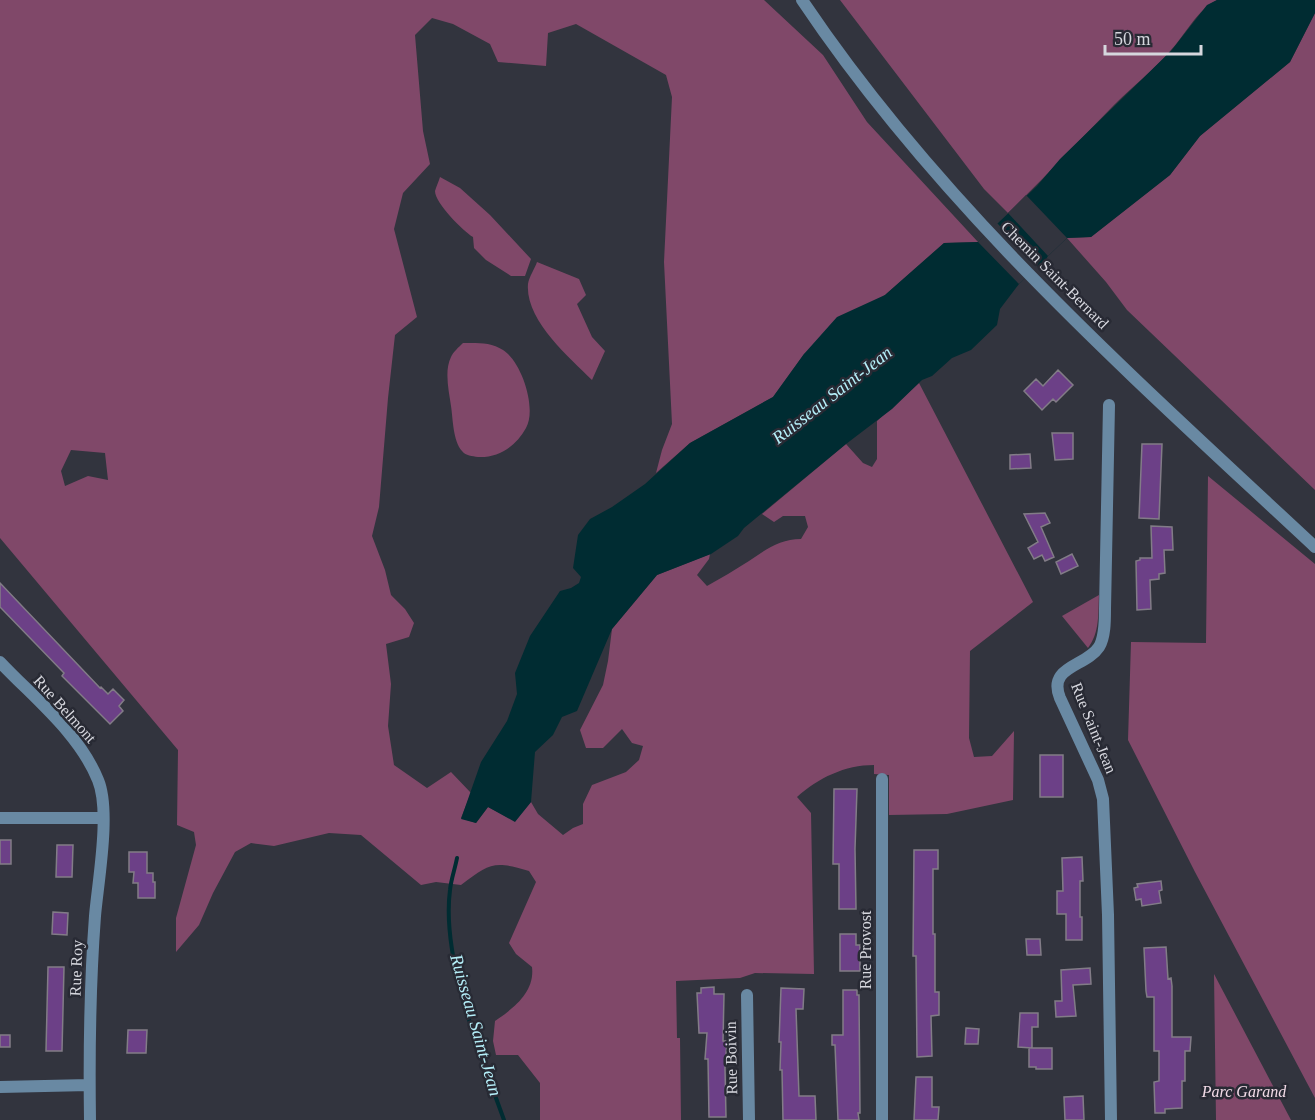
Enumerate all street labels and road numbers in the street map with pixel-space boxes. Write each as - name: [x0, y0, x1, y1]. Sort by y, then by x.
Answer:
- street label: Chemin Saint-Bernard: [998, 218, 1112, 332]
- street label: Rue Belmont: [30, 672, 100, 747]
- street label: Rue Saint-Jean: [1068, 680, 1120, 776]
- street label: Rue Provost: [857, 910, 874, 989]
- street label: Rue Roy: [67, 939, 86, 997]
- street label: Rue Boivin: [722, 1021, 740, 1095]

